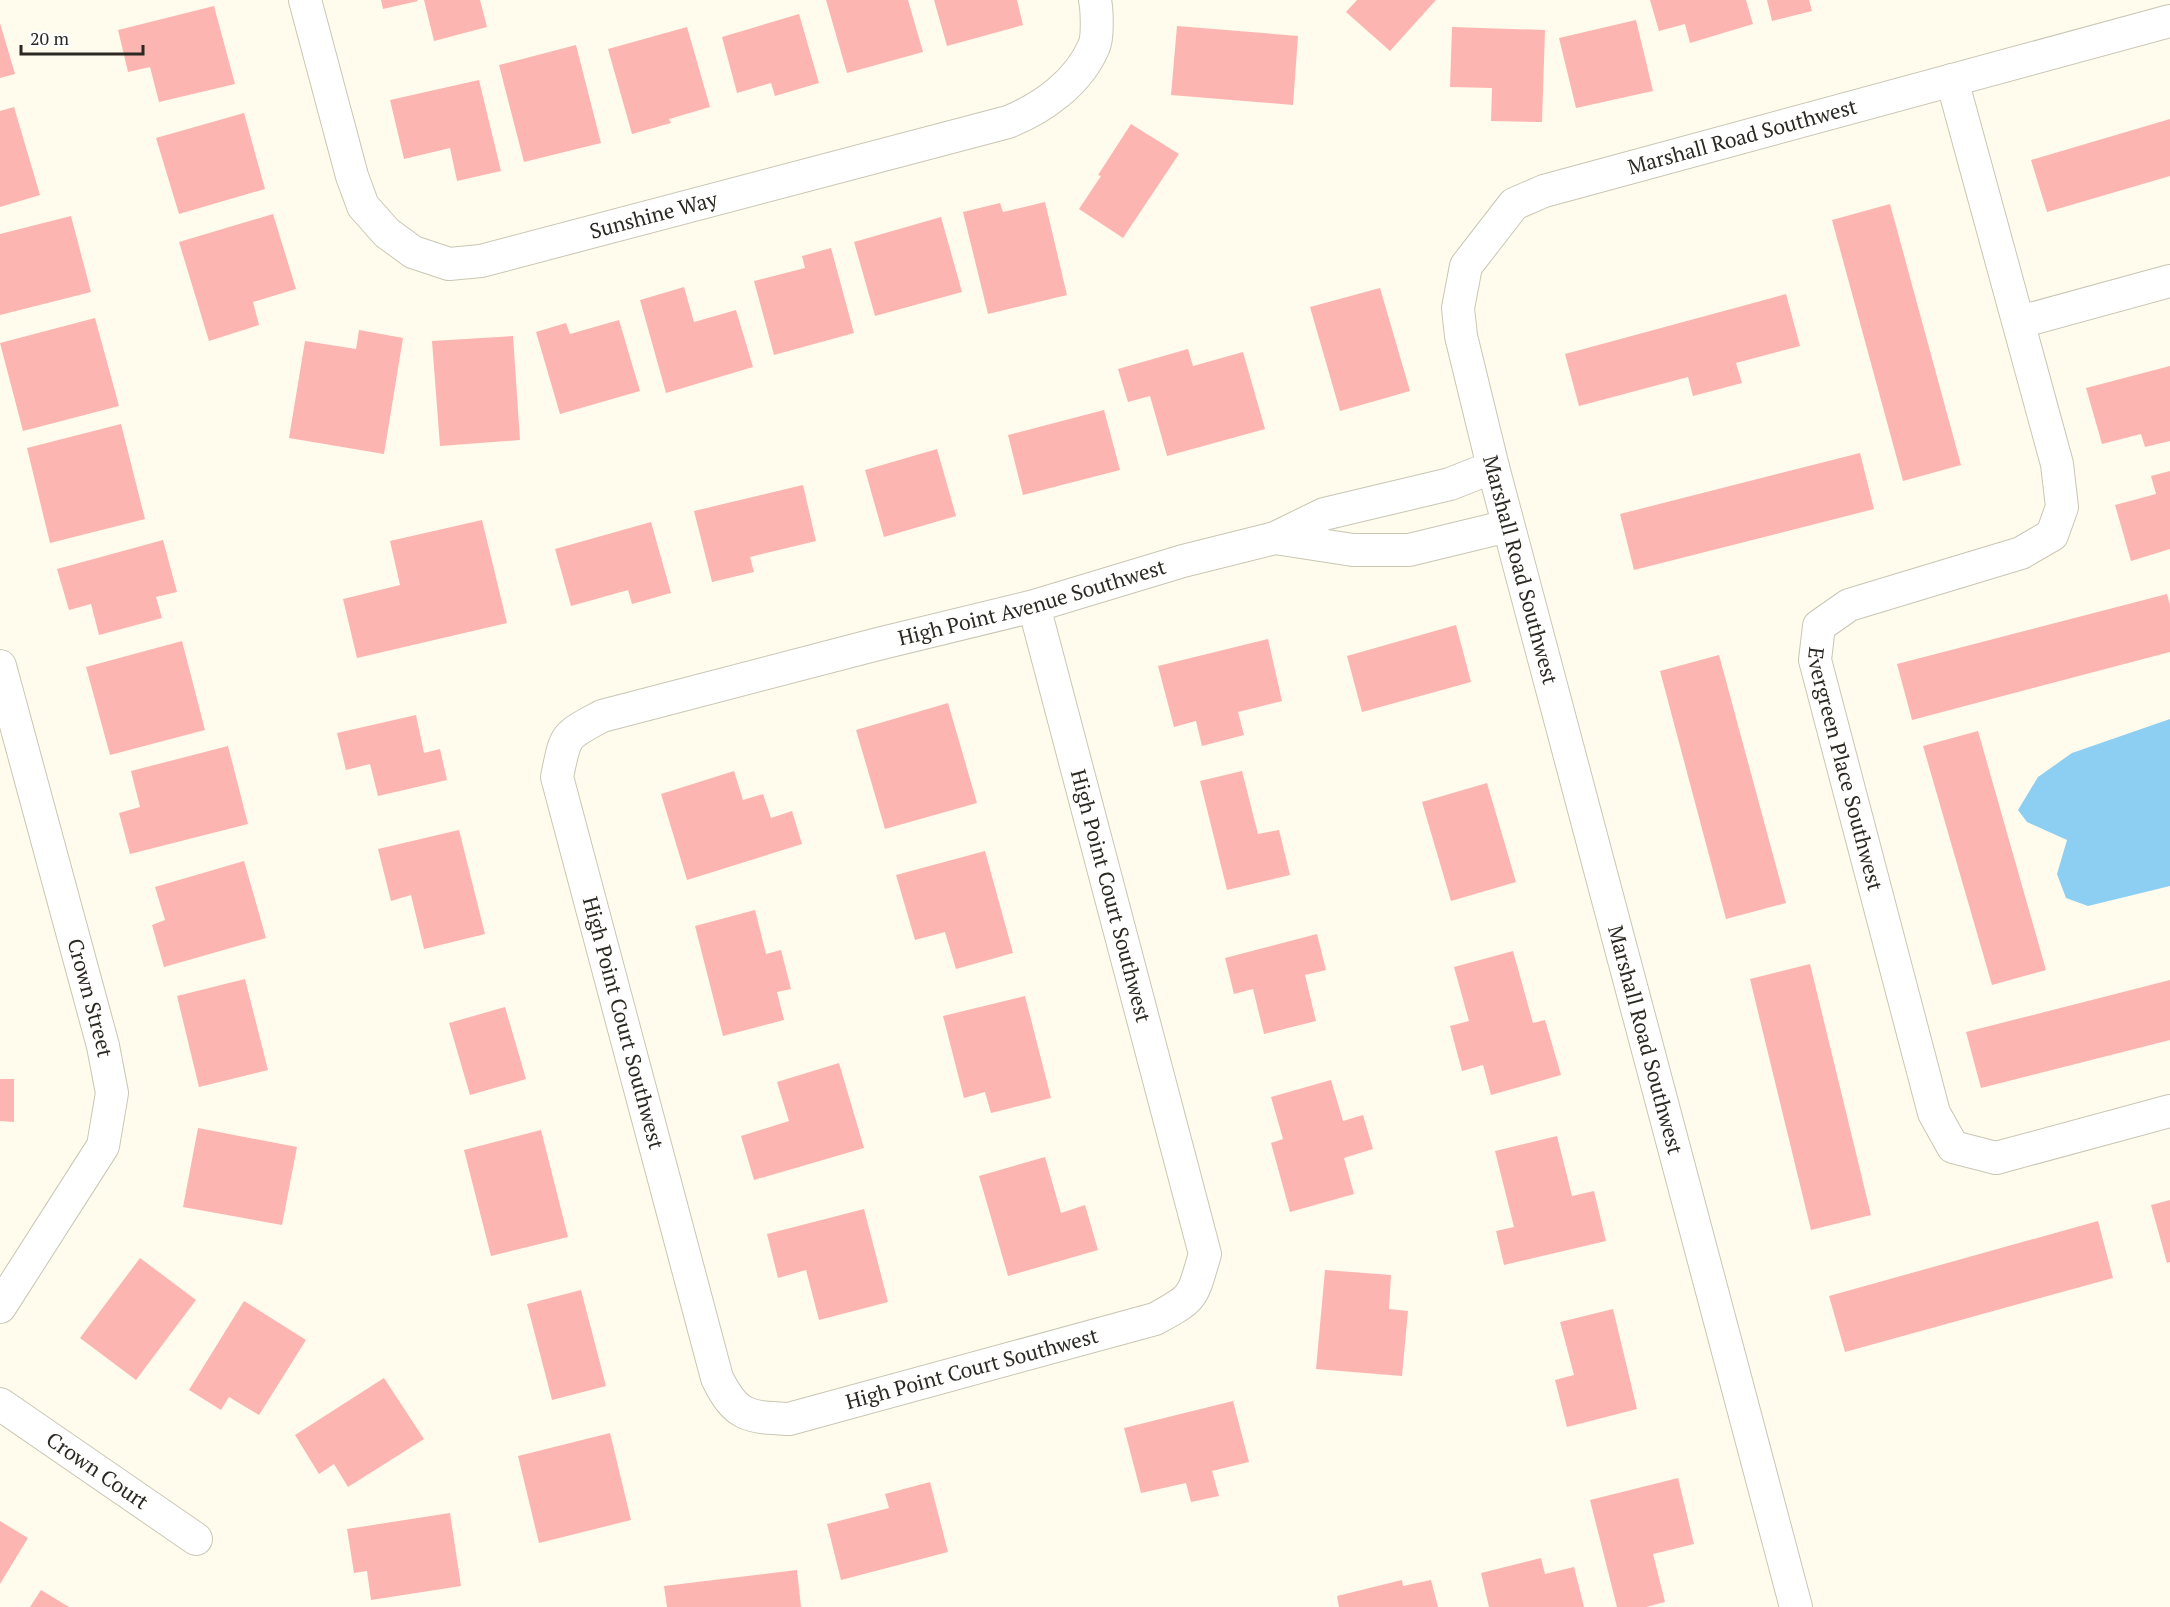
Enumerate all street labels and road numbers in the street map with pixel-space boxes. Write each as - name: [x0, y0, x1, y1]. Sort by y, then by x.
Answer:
- street label: Marshall Road Southwest: [1624, 92, 1860, 181]
- street label: Sunshine Way: [586, 184, 721, 245]
- street label: Marshall Road Southwest: [1477, 452, 1565, 688]
- street label: High Point Avenue Southwest: [895, 552, 1169, 652]
- street label: Evergreen Place Southwest: [1802, 645, 1890, 894]
- street label: High Point Court Southwest: [1065, 766, 1158, 1026]
- street label: High Point Court Southwest: [577, 893, 671, 1152]
- street label: Marshall Road Southwest: [1602, 922, 1690, 1158]
- street label: Crown Street: [61, 935, 120, 1060]
- street label: High Point Court Southwest: [842, 1321, 1101, 1415]
- street label: Crown Court: [41, 1425, 155, 1515]

